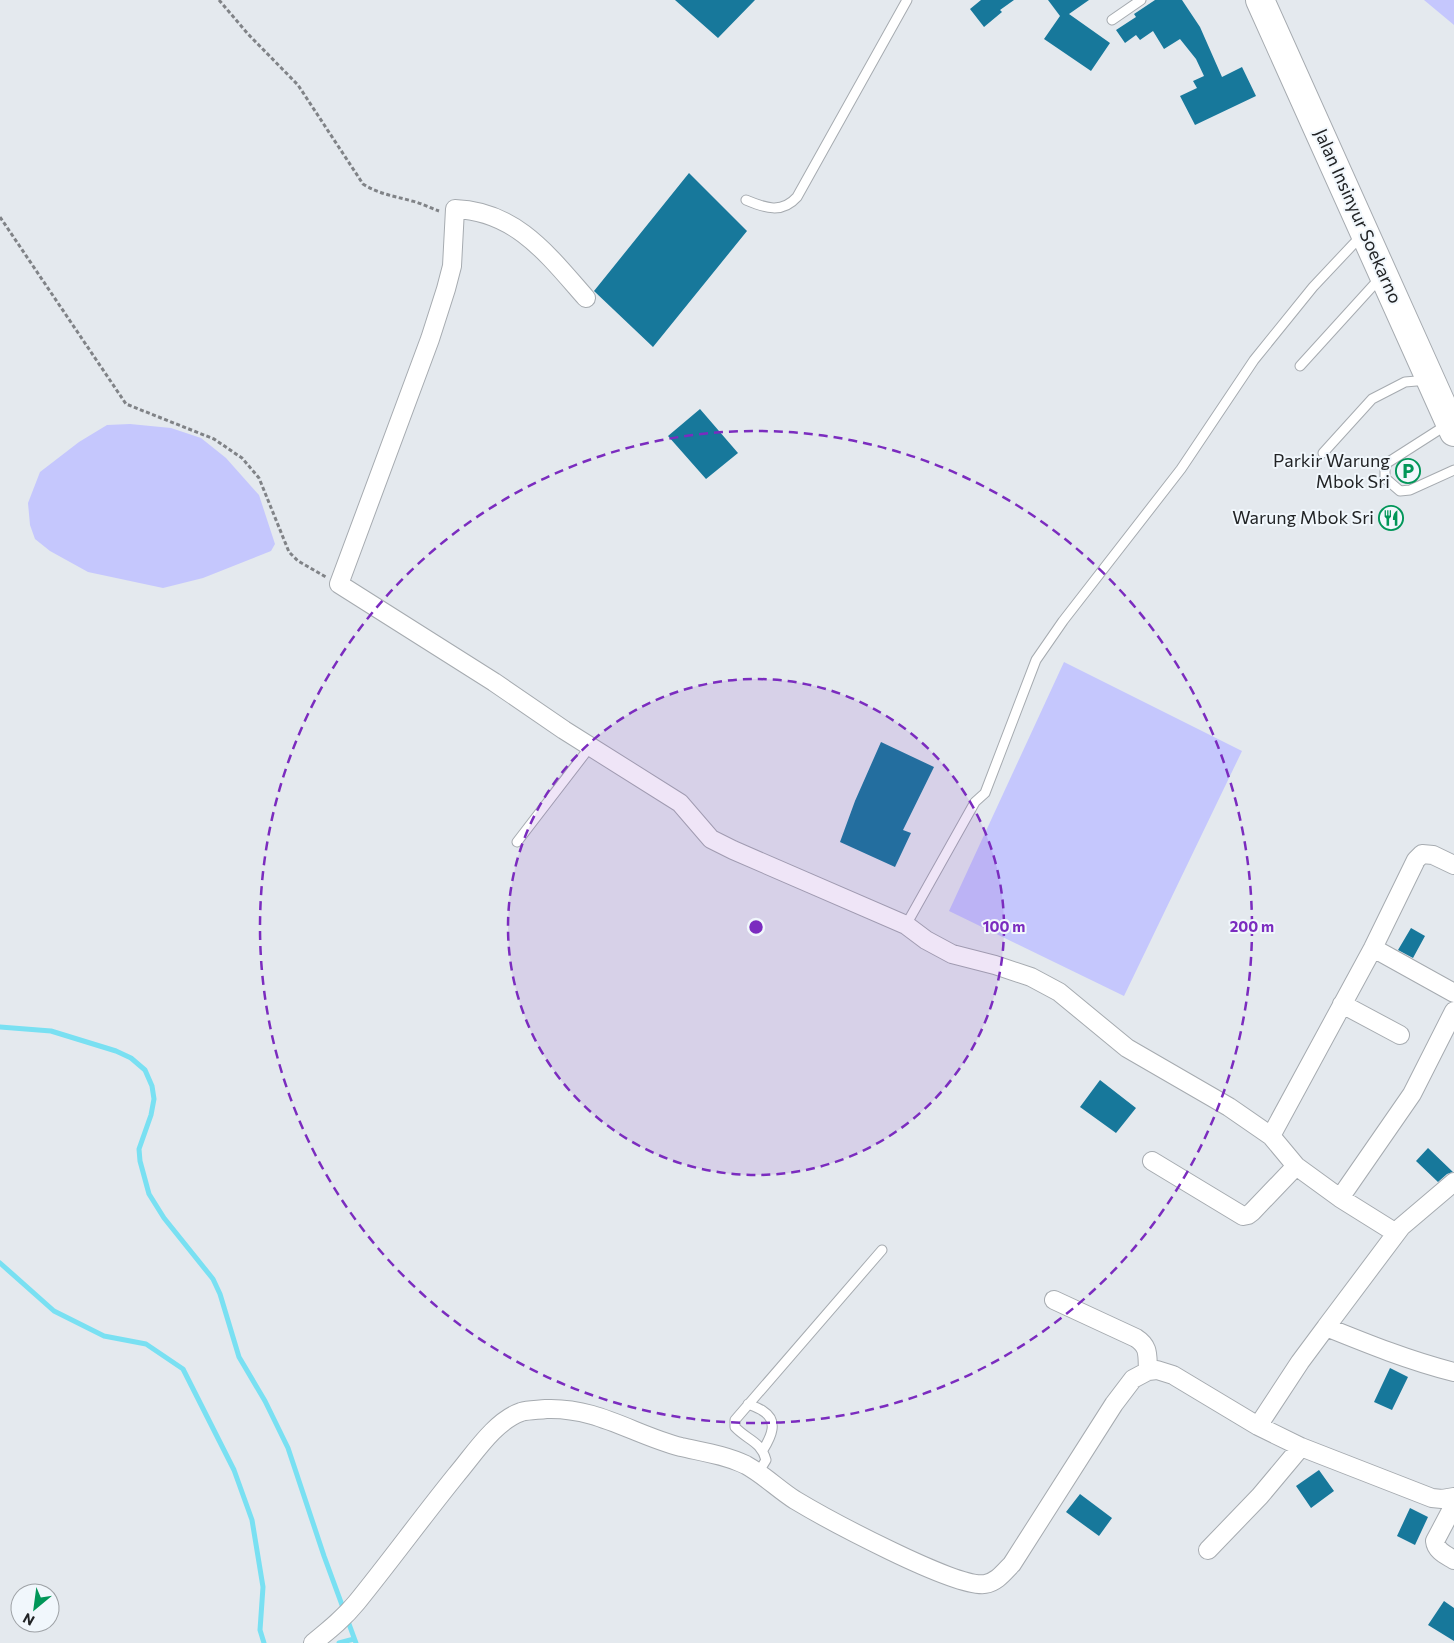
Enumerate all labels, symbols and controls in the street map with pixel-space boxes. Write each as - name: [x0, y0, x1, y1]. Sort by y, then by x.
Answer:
- street label: Jalan Insinyur Soekarno: [1310, 125, 1407, 306]
- place label: Parkir Warung Mbok Sri: [1273, 449, 1390, 492]
- parking icon: Parkir Warung Mbok Sri: [1395, 458, 1421, 484]
- restaurant icon: Warung Mbok Sri: [1378, 505, 1404, 531]
- place label: Warung Mbok Sri: [1232, 506, 1374, 528]
- text: 100 m: [983, 917, 1025, 935]
- text: 200 m: [1230, 917, 1274, 935]
- centre of rings: [747, 918, 765, 936]
- north arrow: [10, 1583, 60, 1633]
- text: N: [20, 1610, 37, 1630]

